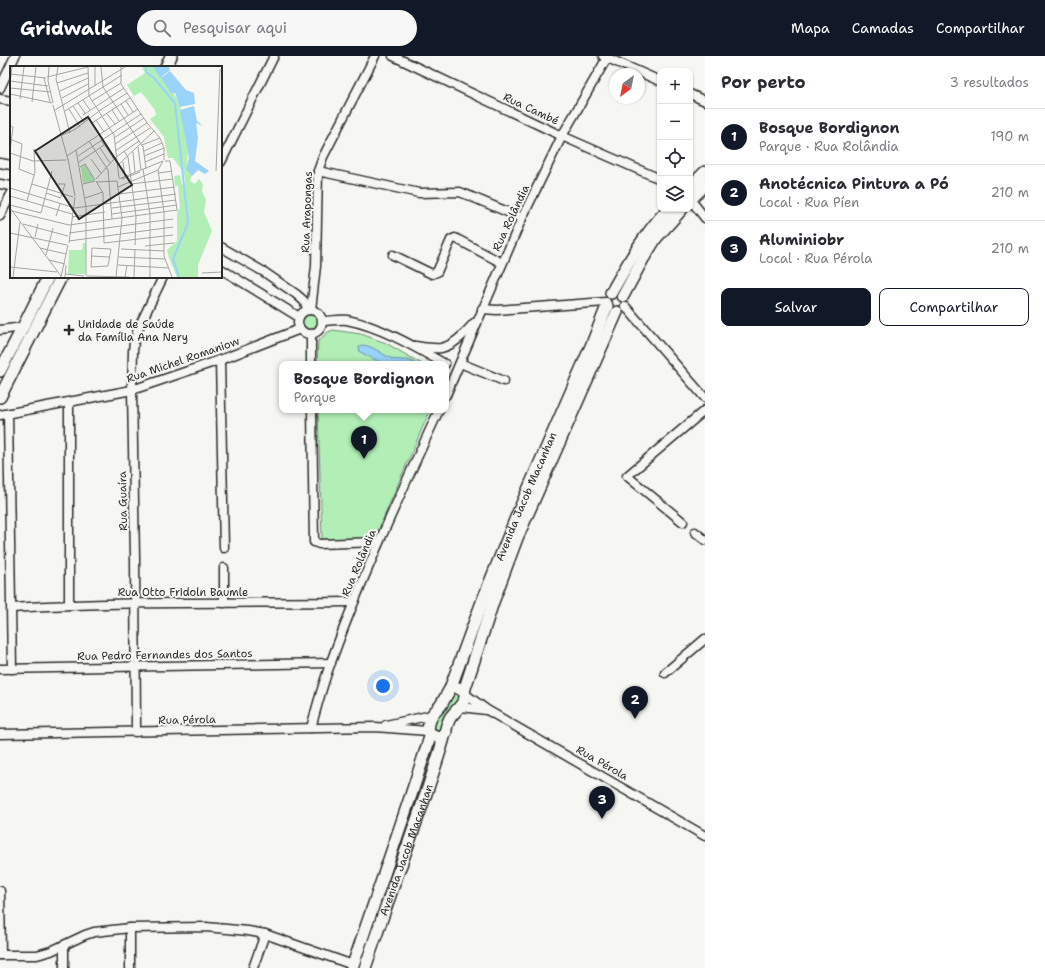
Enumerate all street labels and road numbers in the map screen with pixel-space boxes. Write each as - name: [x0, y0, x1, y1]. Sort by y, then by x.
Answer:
- street label: Rua Cambé: [501, 90, 561, 128]
- street label: Rua Arapongas: [298, 171, 316, 253]
- street label: Rua Rolândia: [489, 182, 533, 254]
- street label: Rua Michel Romaniow: [124, 333, 242, 386]
- street label: Avenida Jacob Macanhan: [492, 429, 560, 563]
- street label: Rua Guaíra: [115, 471, 131, 531]
- street label: Rua Rolândia: [338, 527, 380, 599]
- street label: Rua Otto Fridoln Baumle: [118, 585, 248, 600]
- street label: Rua Pedro Fernandes dos Santos: [77, 646, 253, 664]
- street label: Rua Pérola: [158, 712, 216, 728]
- street label: Rua Pérola: [573, 742, 631, 784]
- street label: Avenida Jacob Macanhan: [376, 782, 436, 918]

